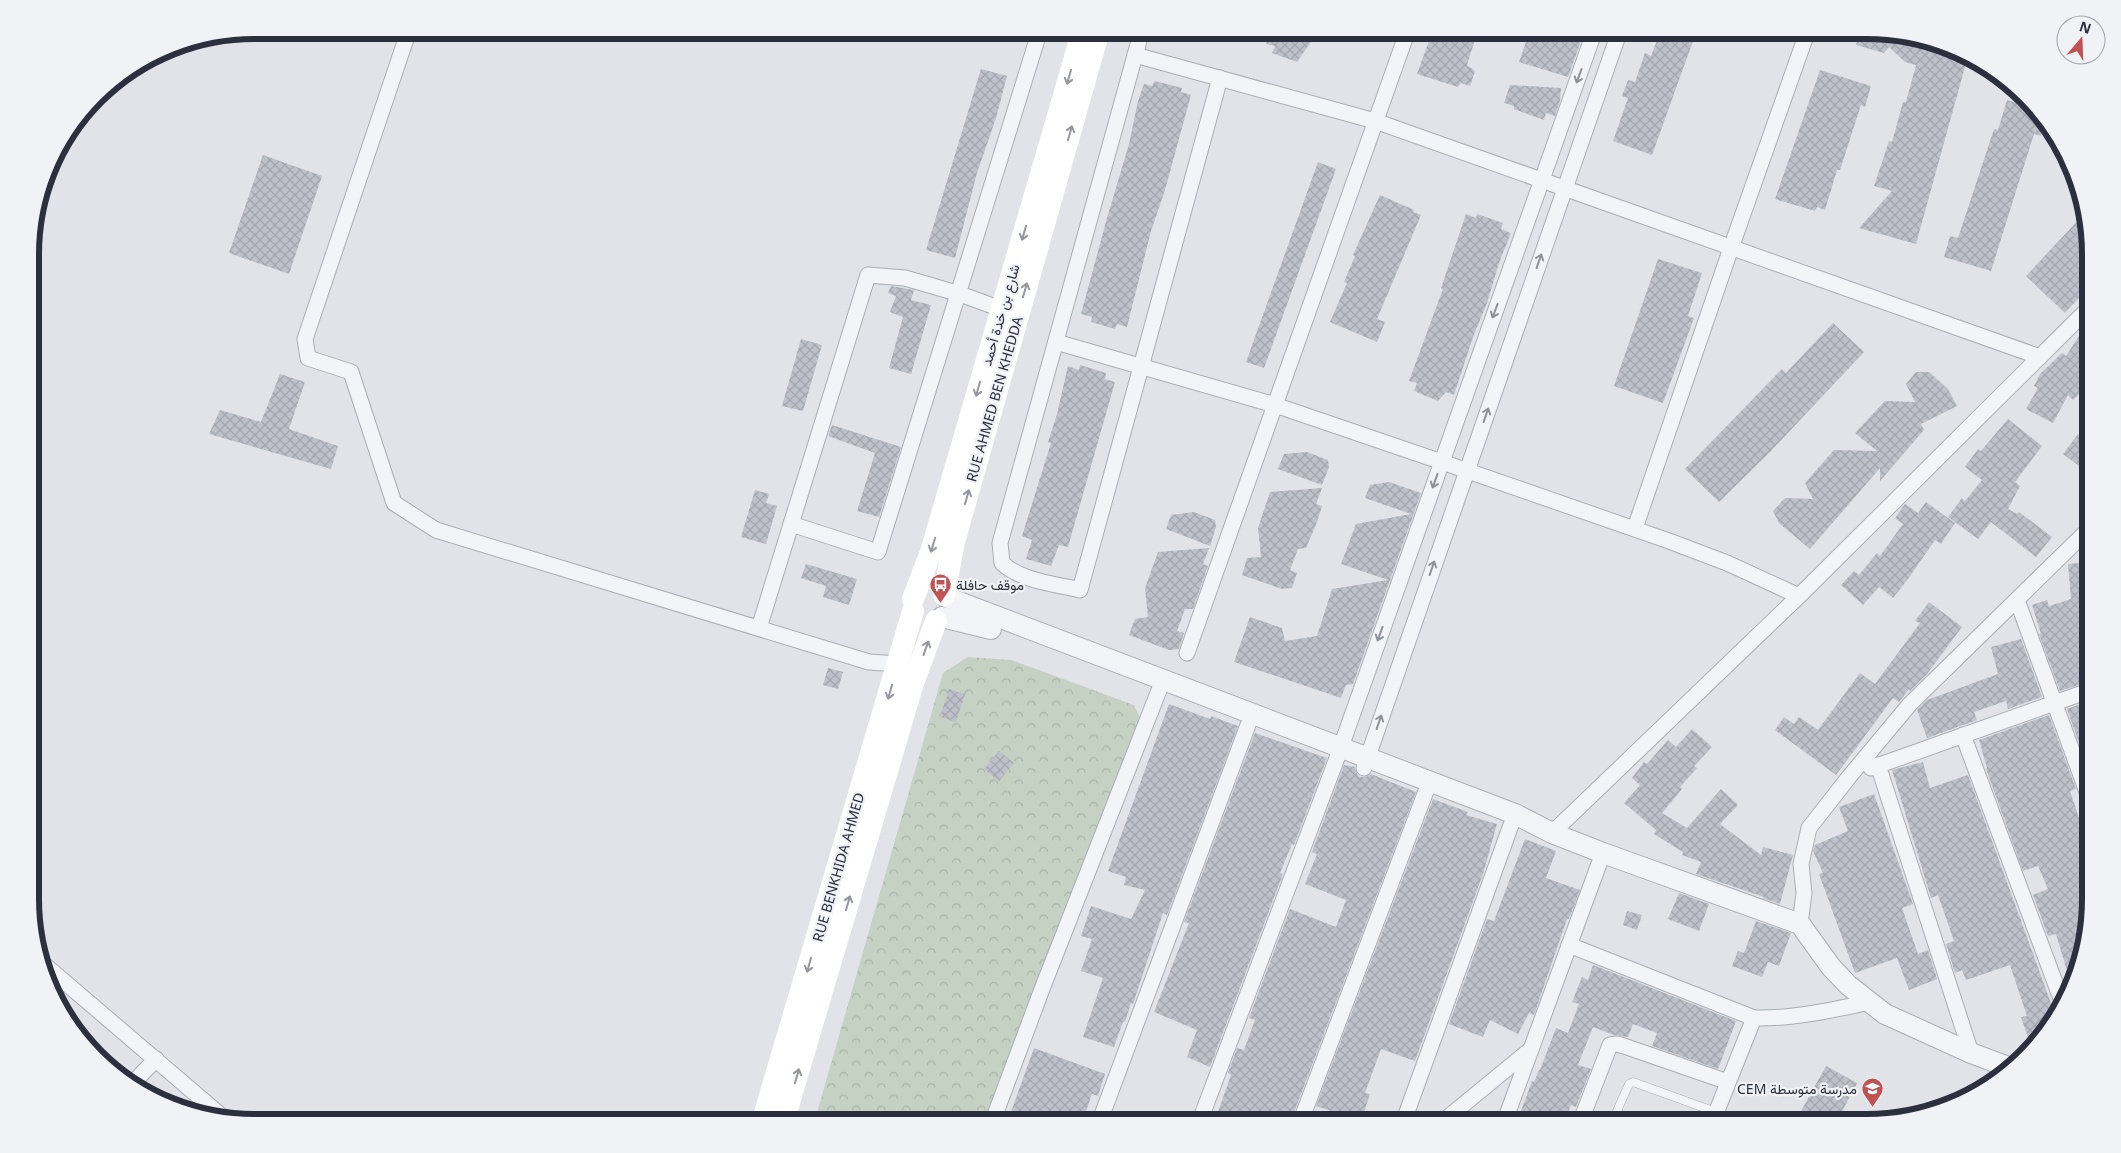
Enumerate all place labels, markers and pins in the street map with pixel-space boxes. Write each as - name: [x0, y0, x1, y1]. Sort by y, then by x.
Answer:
- bus stop icon: موقف حافلة: [928, 572, 952, 603]
- place label: موقف حافلة: [956, 575, 1024, 594]
- school or university icon: CEM مدرسة متوسطة: [1861, 1076, 1885, 1107]
- place label: CEM مدرسة متوسطة: [1737, 1079, 1857, 1098]

